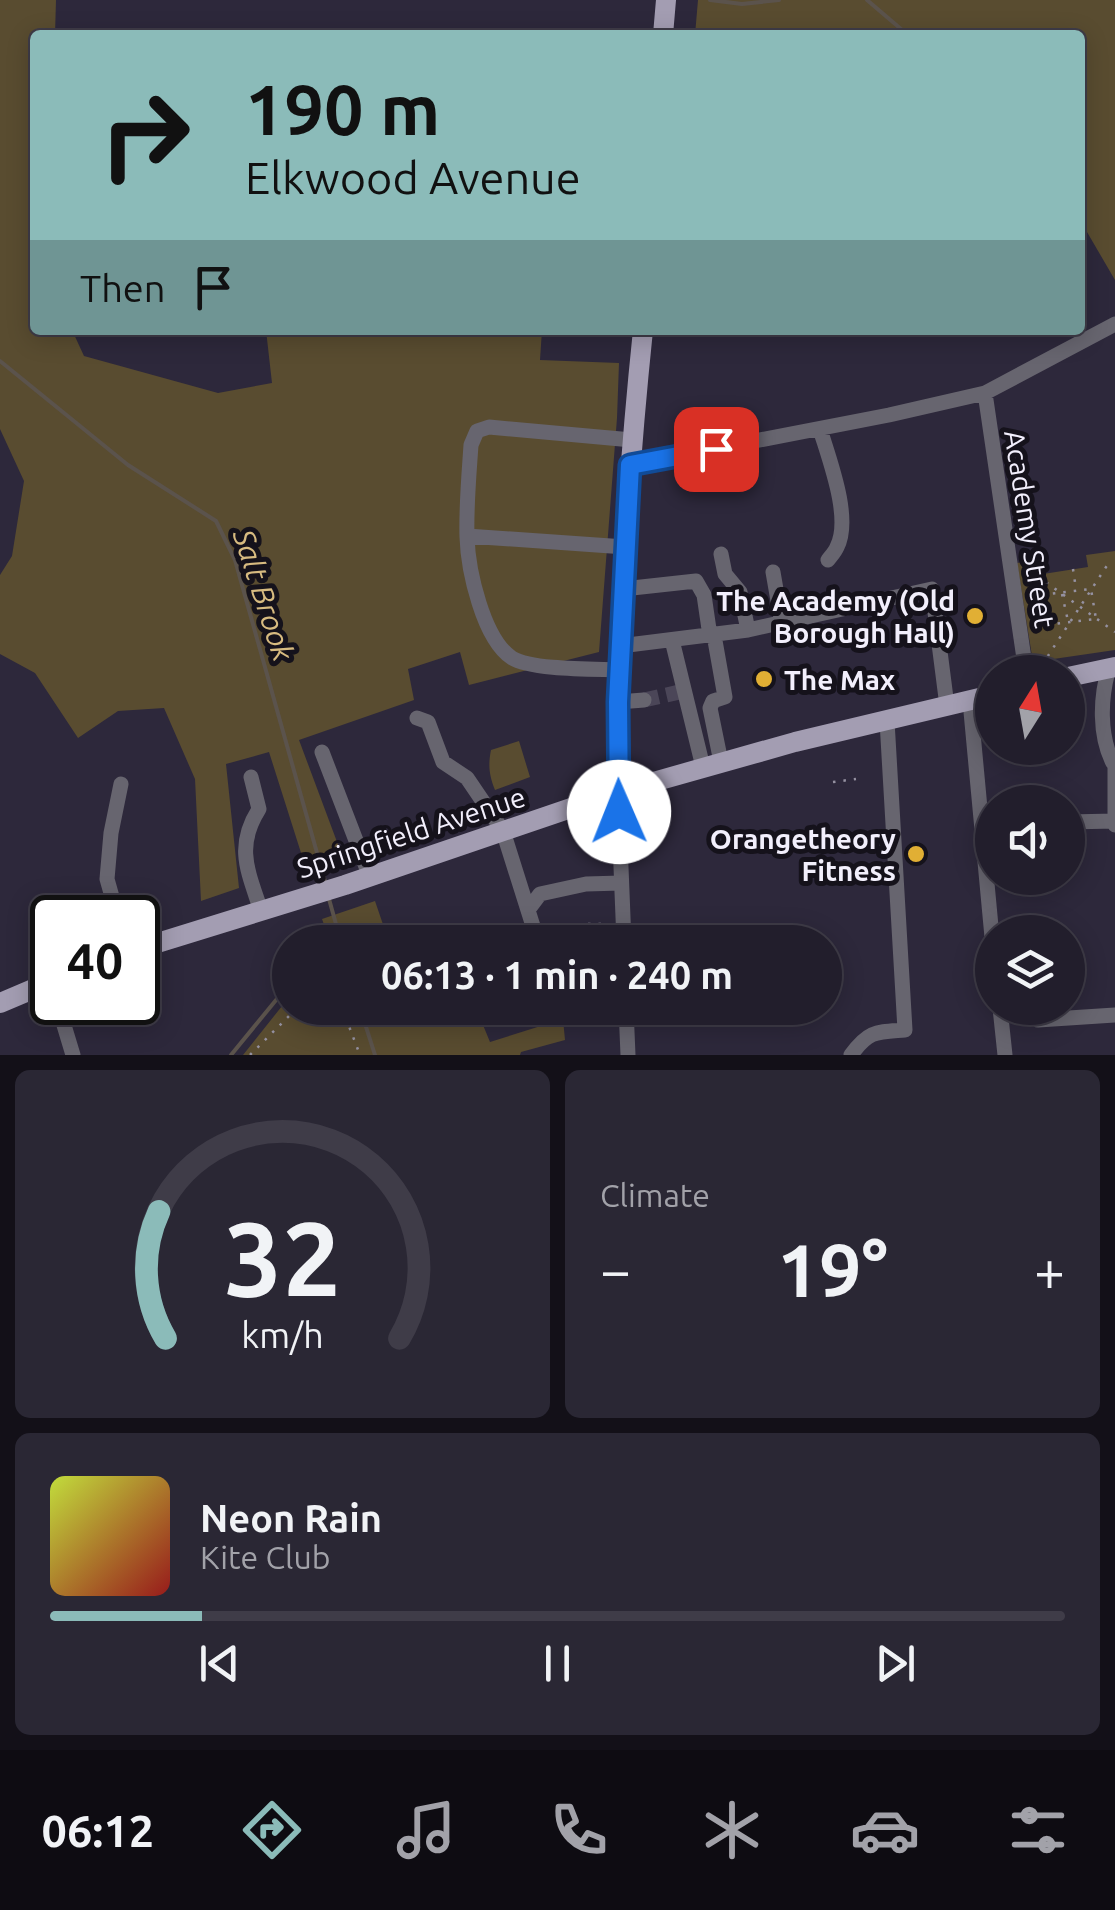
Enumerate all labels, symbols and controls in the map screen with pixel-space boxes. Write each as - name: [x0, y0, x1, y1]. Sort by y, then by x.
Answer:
- icon: right: [80, 70, 210, 200]
- text: 190 m: [245, 70, 440, 148]
- text: Elkwood Avenue: [245, 152, 581, 203]
- icon: arrive: [186, 260, 241, 315]
- text: Then: [80, 267, 166, 309]
- pin: [674, 407, 759, 492]
- icon: arrive: [689, 422, 744, 477]
- street label: Academy Street: [999, 428, 1061, 630]
- water label: Salt Brook: [226, 524, 301, 666]
- place label: The Academy (Old Borough Hall): [716, 585, 955, 649]
- marker: The Academy (Old Borough Hall): [964, 605, 986, 627]
- north arrow: [975, 655, 1085, 765]
- map controls: [975, 655, 1085, 1025]
- place label: The Max: [784, 664, 895, 695]
- marker: The Max: [753, 668, 775, 690]
- position arrow: [567, 760, 671, 864]
- street label: Springfield Avenue: [293, 780, 529, 884]
- button: sound: [975, 785, 1085, 895]
- place label: Orangetheory Fitness: [710, 823, 896, 886]
- marker: Orangetheory Fitness: [905, 843, 927, 865]
- speed limit sign: 40: [30, 895, 160, 1025]
- button: layers: [975, 915, 1085, 1025]
- text: 06:13 · 1 min · 240 m: [381, 954, 733, 996]
- text: Climate: [600, 1177, 710, 1213]
- text: 32: [224, 1199, 341, 1316]
- text: 19°: [777, 1227, 888, 1311]
- text: −: [600, 1239, 631, 1300]
- text: +: [1034, 1239, 1065, 1300]
- text: km/h: [241, 1315, 324, 1355]
- text: Neon Rain: [200, 1497, 382, 1539]
- text: Kite Club: [200, 1539, 330, 1575]
- icon: previous: [192, 1636, 247, 1691]
- icon: pause: [530, 1636, 585, 1691]
- icon: next: [868, 1636, 923, 1691]
- icon: directions: [237, 1795, 307, 1865]
- icon: music: [391, 1795, 461, 1865]
- icon: phone: [544, 1795, 614, 1865]
- icon: climate: [697, 1795, 767, 1865]
- icon: car: [850, 1795, 920, 1865]
- icon: filters: [1003, 1795, 1073, 1865]
- text: 06:12: [42, 1805, 154, 1856]

